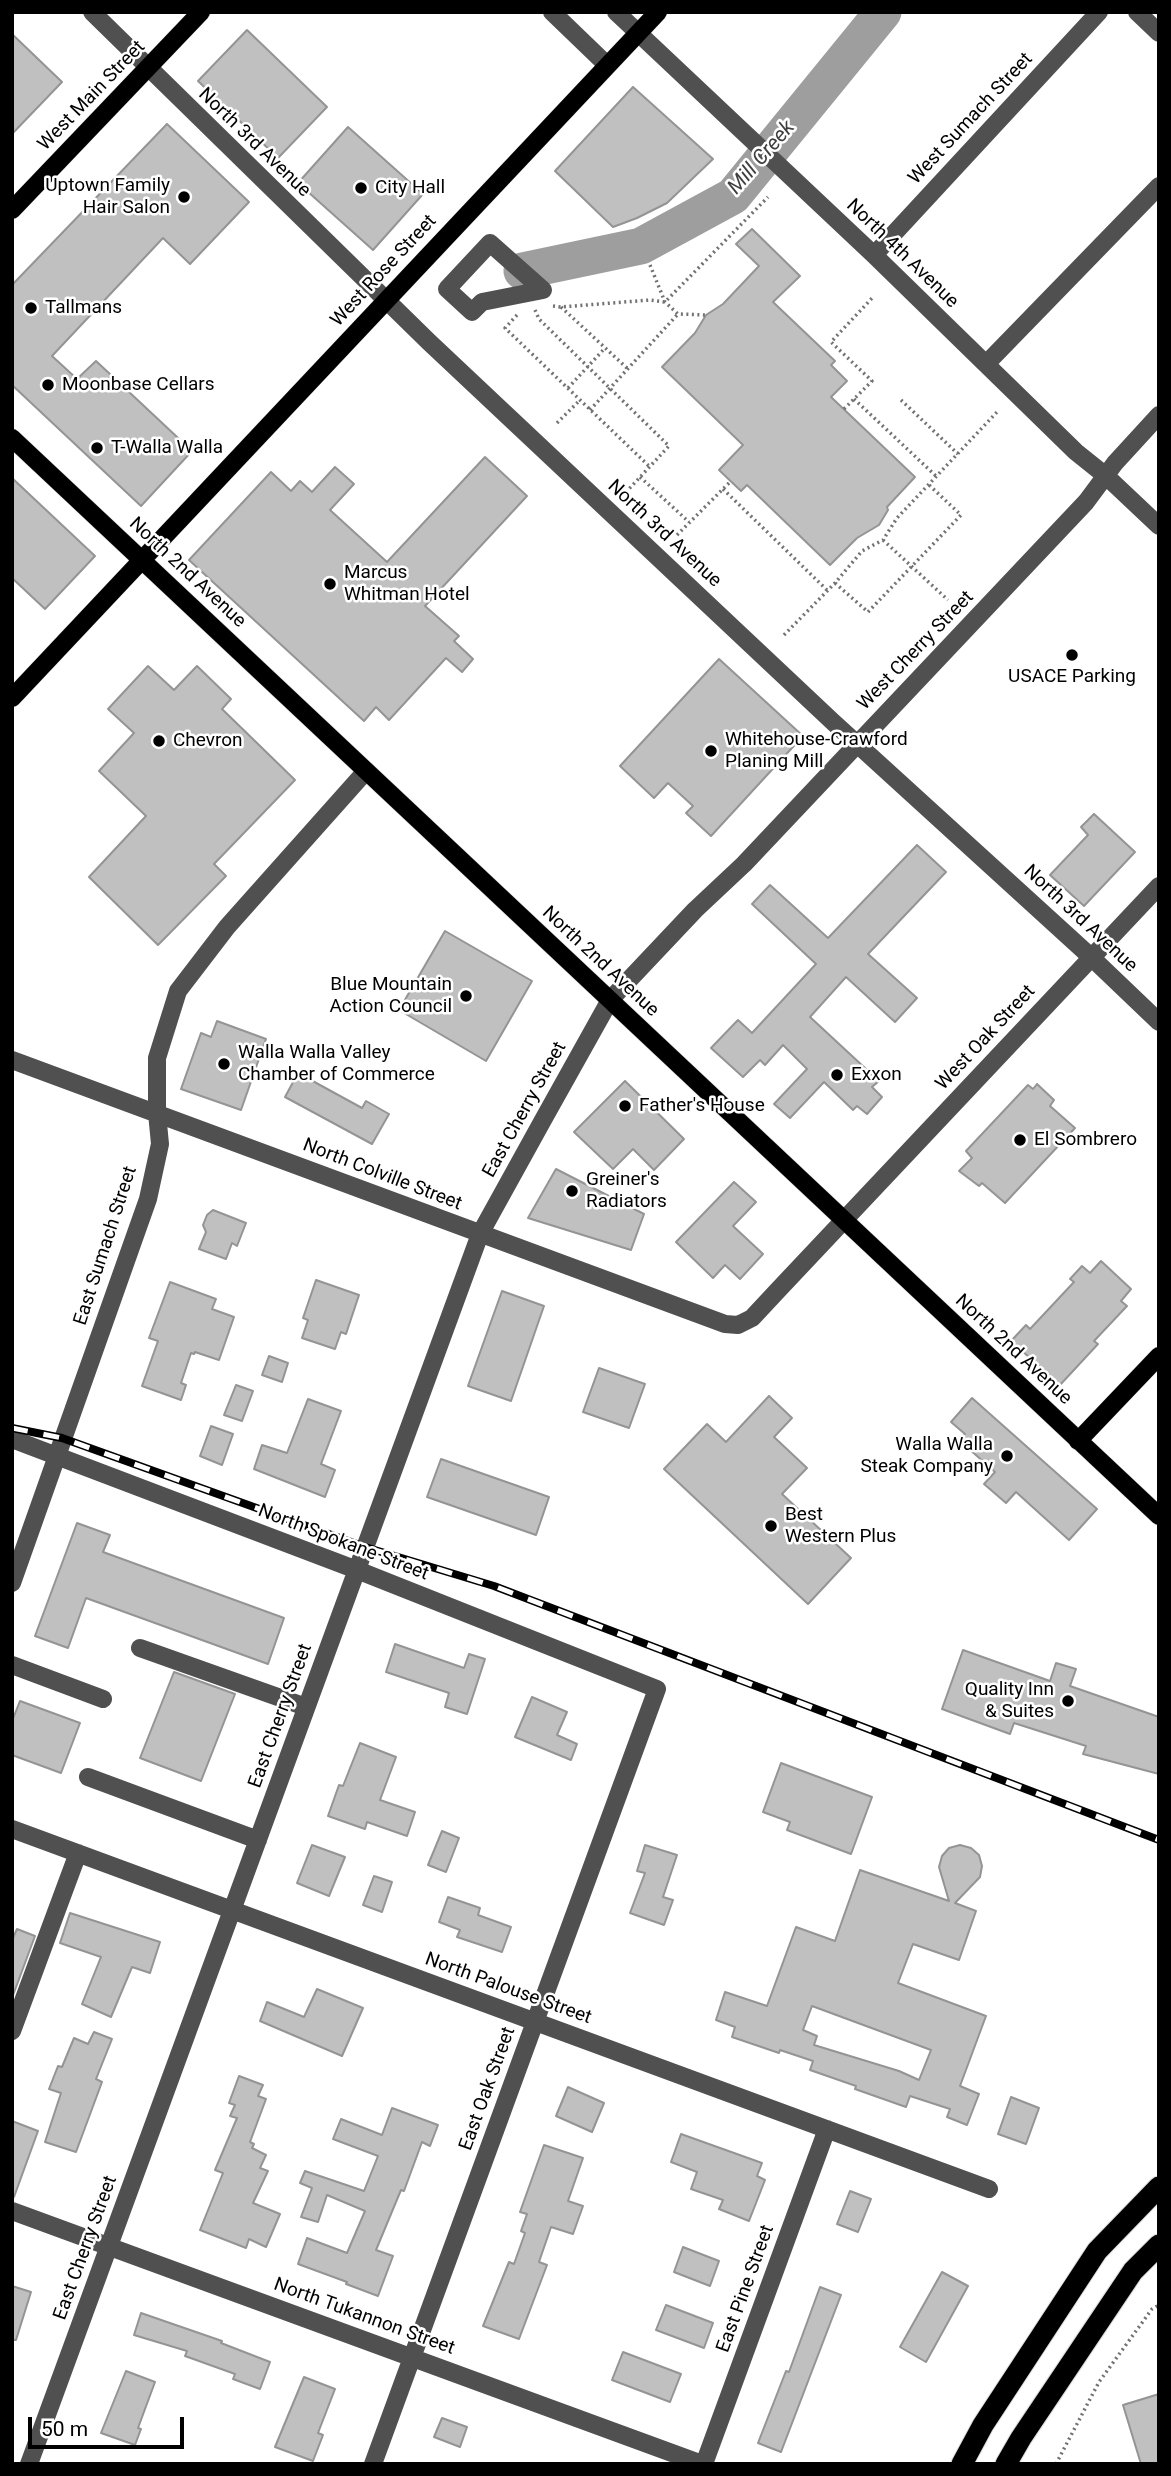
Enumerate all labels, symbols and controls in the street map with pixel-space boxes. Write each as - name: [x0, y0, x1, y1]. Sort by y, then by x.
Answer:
- street label: West Main Street: [34, 36, 150, 156]
- street label: West Sumach Street: [904, 49, 1038, 189]
- street label: North 3rd Avenue: [193, 84, 315, 202]
- water label: Mill Creek: [723, 116, 801, 200]
- place label: Uptown Family Hair Salon: [45, 175, 170, 219]
- place label: City Hall: [375, 177, 445, 199]
- marker: City Hall: [353, 180, 369, 196]
- marker: Uptown Family Hair Salon: [176, 189, 192, 205]
- street label: North 4th Avenue: [841, 195, 963, 313]
- street label: West Rose Street: [326, 210, 442, 332]
- place label: Tallmans: [45, 297, 122, 319]
- marker: Tallmans: [23, 300, 39, 316]
- place label: Moonbase Cellars: [62, 374, 215, 396]
- marker: Moonbase Cellars: [40, 377, 56, 393]
- place label: T-Walla Walla: [111, 437, 223, 459]
- marker: T-Walla Walla: [89, 440, 105, 456]
- street label: North 3rd Avenue: [602, 475, 726, 593]
- street label: North 2nd Avenue: [124, 513, 250, 633]
- place label: Marcus Whitman Hotel: [344, 562, 470, 606]
- marker: Marcus Whitman Hotel: [322, 576, 338, 592]
- street label: West Cherry Street: [853, 587, 979, 715]
- marker: USACE Parking: [1064, 647, 1080, 663]
- place label: USACE Parking: [1008, 666, 1136, 688]
- place label: Whitehouse-Crawford Planing Mill: [725, 729, 908, 773]
- place label: Chevron: [173, 730, 243, 752]
- marker: Chevron: [151, 733, 167, 749]
- marker: Whitehouse-Crawford Planing Mill: [703, 743, 719, 759]
- street label: North 3rd Avenue: [1018, 860, 1142, 978]
- street label: North 2nd Avenue: [537, 902, 663, 1022]
- place label: Blue Mountain Action Council: [329, 974, 452, 1018]
- street label: West Oak Street: [932, 981, 1040, 1095]
- marker: Blue Mountain Action Council: [458, 988, 474, 1004]
- street label: East Cherry Street: [478, 1038, 572, 1182]
- place label: Walla Walla Valley Chamber of Commerce: [238, 1042, 435, 1086]
- marker: Walla Walla Valley Chamber of Commerce: [216, 1056, 232, 1072]
- place label: Exxon: [851, 1064, 902, 1086]
- marker: Exxon: [829, 1067, 845, 1083]
- place label: Father's House: [639, 1095, 765, 1117]
- marker: Father's House: [617, 1098, 633, 1114]
- place label: El Sombrero: [1034, 1129, 1137, 1151]
- marker: El Sombrero: [1012, 1132, 1028, 1148]
- street label: North Colville Street: [299, 1134, 465, 1216]
- street label: East Sumach Street: [70, 1164, 142, 1328]
- place label: Greiner's Radiators: [586, 1169, 667, 1213]
- marker: Greiner's Radiators: [564, 1183, 580, 1199]
- street label: North 2nd Avenue: [950, 1290, 1076, 1410]
- place label: Walla Walla Steak Company: [860, 1434, 993, 1478]
- marker: Walla Walla Steak Company: [999, 1448, 1015, 1464]
- street label: North Spokane Street: [254, 1500, 432, 1586]
- place label: Best Western Plus: [785, 1504, 896, 1548]
- marker: Best Western Plus: [763, 1518, 779, 1534]
- street label: East Cherry Street: [244, 1641, 318, 1791]
- place label: Quality Inn & Suites: [965, 1679, 1054, 1723]
- marker: Quality Inn & Suites: [1060, 1693, 1076, 1709]
- street label: North Palouse Street: [422, 1948, 594, 2030]
- street label: East Oak Street: [455, 2024, 521, 2154]
- street label: East Cherry Street: [49, 2173, 123, 2323]
- street label: East Pine Street: [712, 2222, 780, 2356]
- street label: North Tukannon Street: [270, 2274, 458, 2360]
- scale bar: [32, 2402, 187, 2446]
- text: 50 m: [41, 2417, 88, 2441]

